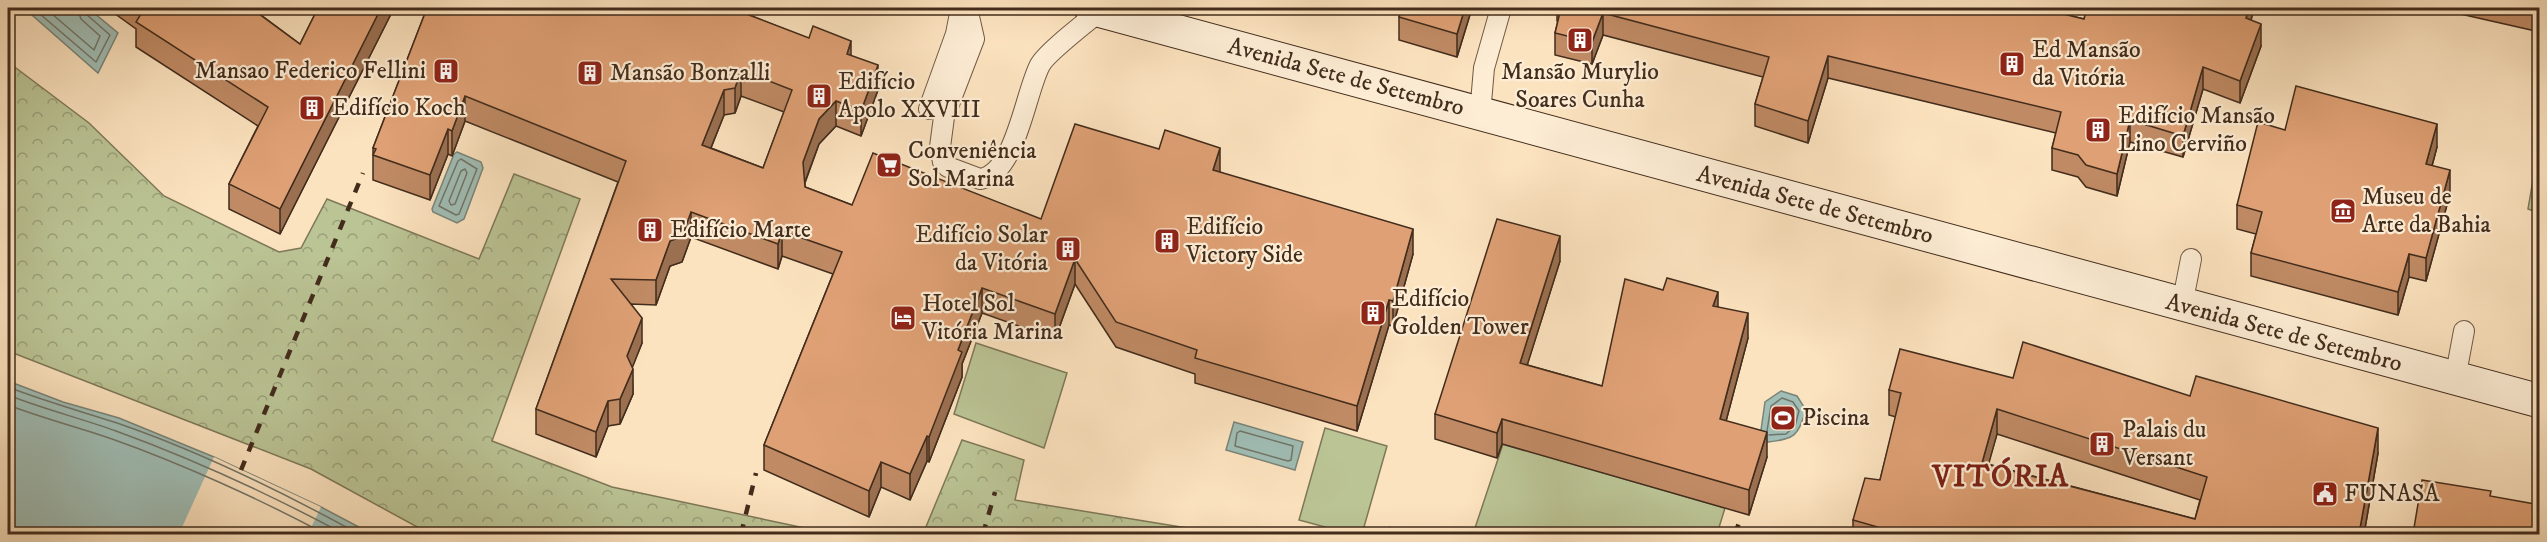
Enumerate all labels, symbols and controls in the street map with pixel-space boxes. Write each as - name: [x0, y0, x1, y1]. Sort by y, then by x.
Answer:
- building icon: Mansão Murylio Soares Cunha: [1565, 25, 1595, 55]
- street label: Avenida Sete de Setembro: [1225, 31, 1467, 123]
- place label: Ed Mansão da Vitória: [2032, 35, 2141, 93]
- building icon: Ed Mansão da Vitória: [1997, 49, 2027, 79]
- place label: Mansao Federico Fellini: [195, 56, 426, 86]
- building icon: Mansao Federico Fellini: [431, 56, 461, 86]
- place label: Mansão Murylio Soares Cunha: [1501, 57, 1659, 115]
- building icon: Mansão Bonzalli: [575, 58, 605, 88]
- place label: Mansão Bonzalli: [610, 58, 770, 88]
- place label: Edifício Apolo XXVIII: [838, 67, 981, 125]
- building icon: Edifício Apolo XXVIII: [804, 81, 834, 111]
- building icon: Edifício Koch: [297, 93, 327, 123]
- place label: Edifício Koch: [332, 93, 466, 123]
- place label: Edifício Mansão Lino Cerviño: [2118, 101, 2275, 159]
- building icon: Edifício Mansão Lino Cerviño: [2083, 115, 2113, 145]
- place label: Conveniência Sol Marina: [908, 136, 1037, 194]
- supermarket icon: Conveniência Sol Marina: [874, 150, 904, 180]
- street label: Avenida Sete de Setembro: [1694, 159, 1936, 251]
- place label: Museu de Arte da Bahia: [2362, 182, 2491, 240]
- museum icon: Museu de Arte da Bahia: [2328, 196, 2358, 226]
- place label: Edifício Victory Side: [1185, 212, 1303, 270]
- building icon: Edifício Marte: [635, 215, 665, 245]
- place label: Edifício Marte: [670, 215, 811, 245]
- place label: Edifício Solar da Vitória: [915, 220, 1049, 278]
- building icon: Edifício Victory Side: [1152, 226, 1182, 256]
- building icon: Edifício Solar da Vitória: [1053, 234, 1083, 264]
- place label: Edifício Golden Tower: [1392, 284, 1529, 342]
- street label: Avenida Sete de Setembro: [2163, 287, 2405, 379]
- place label: Hotel Sol Vitória Marina: [921, 289, 1064, 347]
- building icon: Edifício Golden Tower: [1358, 298, 1388, 328]
- hotel icon: Hotel Sol Vitória Marina: [888, 303, 918, 333]
- sports icon: Piscina: [1768, 403, 1798, 433]
- place label: Piscina: [1802, 403, 1870, 433]
- place label: Palais du Versant: [2121, 415, 2206, 473]
- building icon: Palais du Versant: [2087, 429, 2117, 459]
- district label: VITÓRIA: [1932, 456, 2069, 496]
- public building icon: FUNASA: [2310, 479, 2340, 509]
- place label: FUNASA: [2344, 479, 2440, 509]

